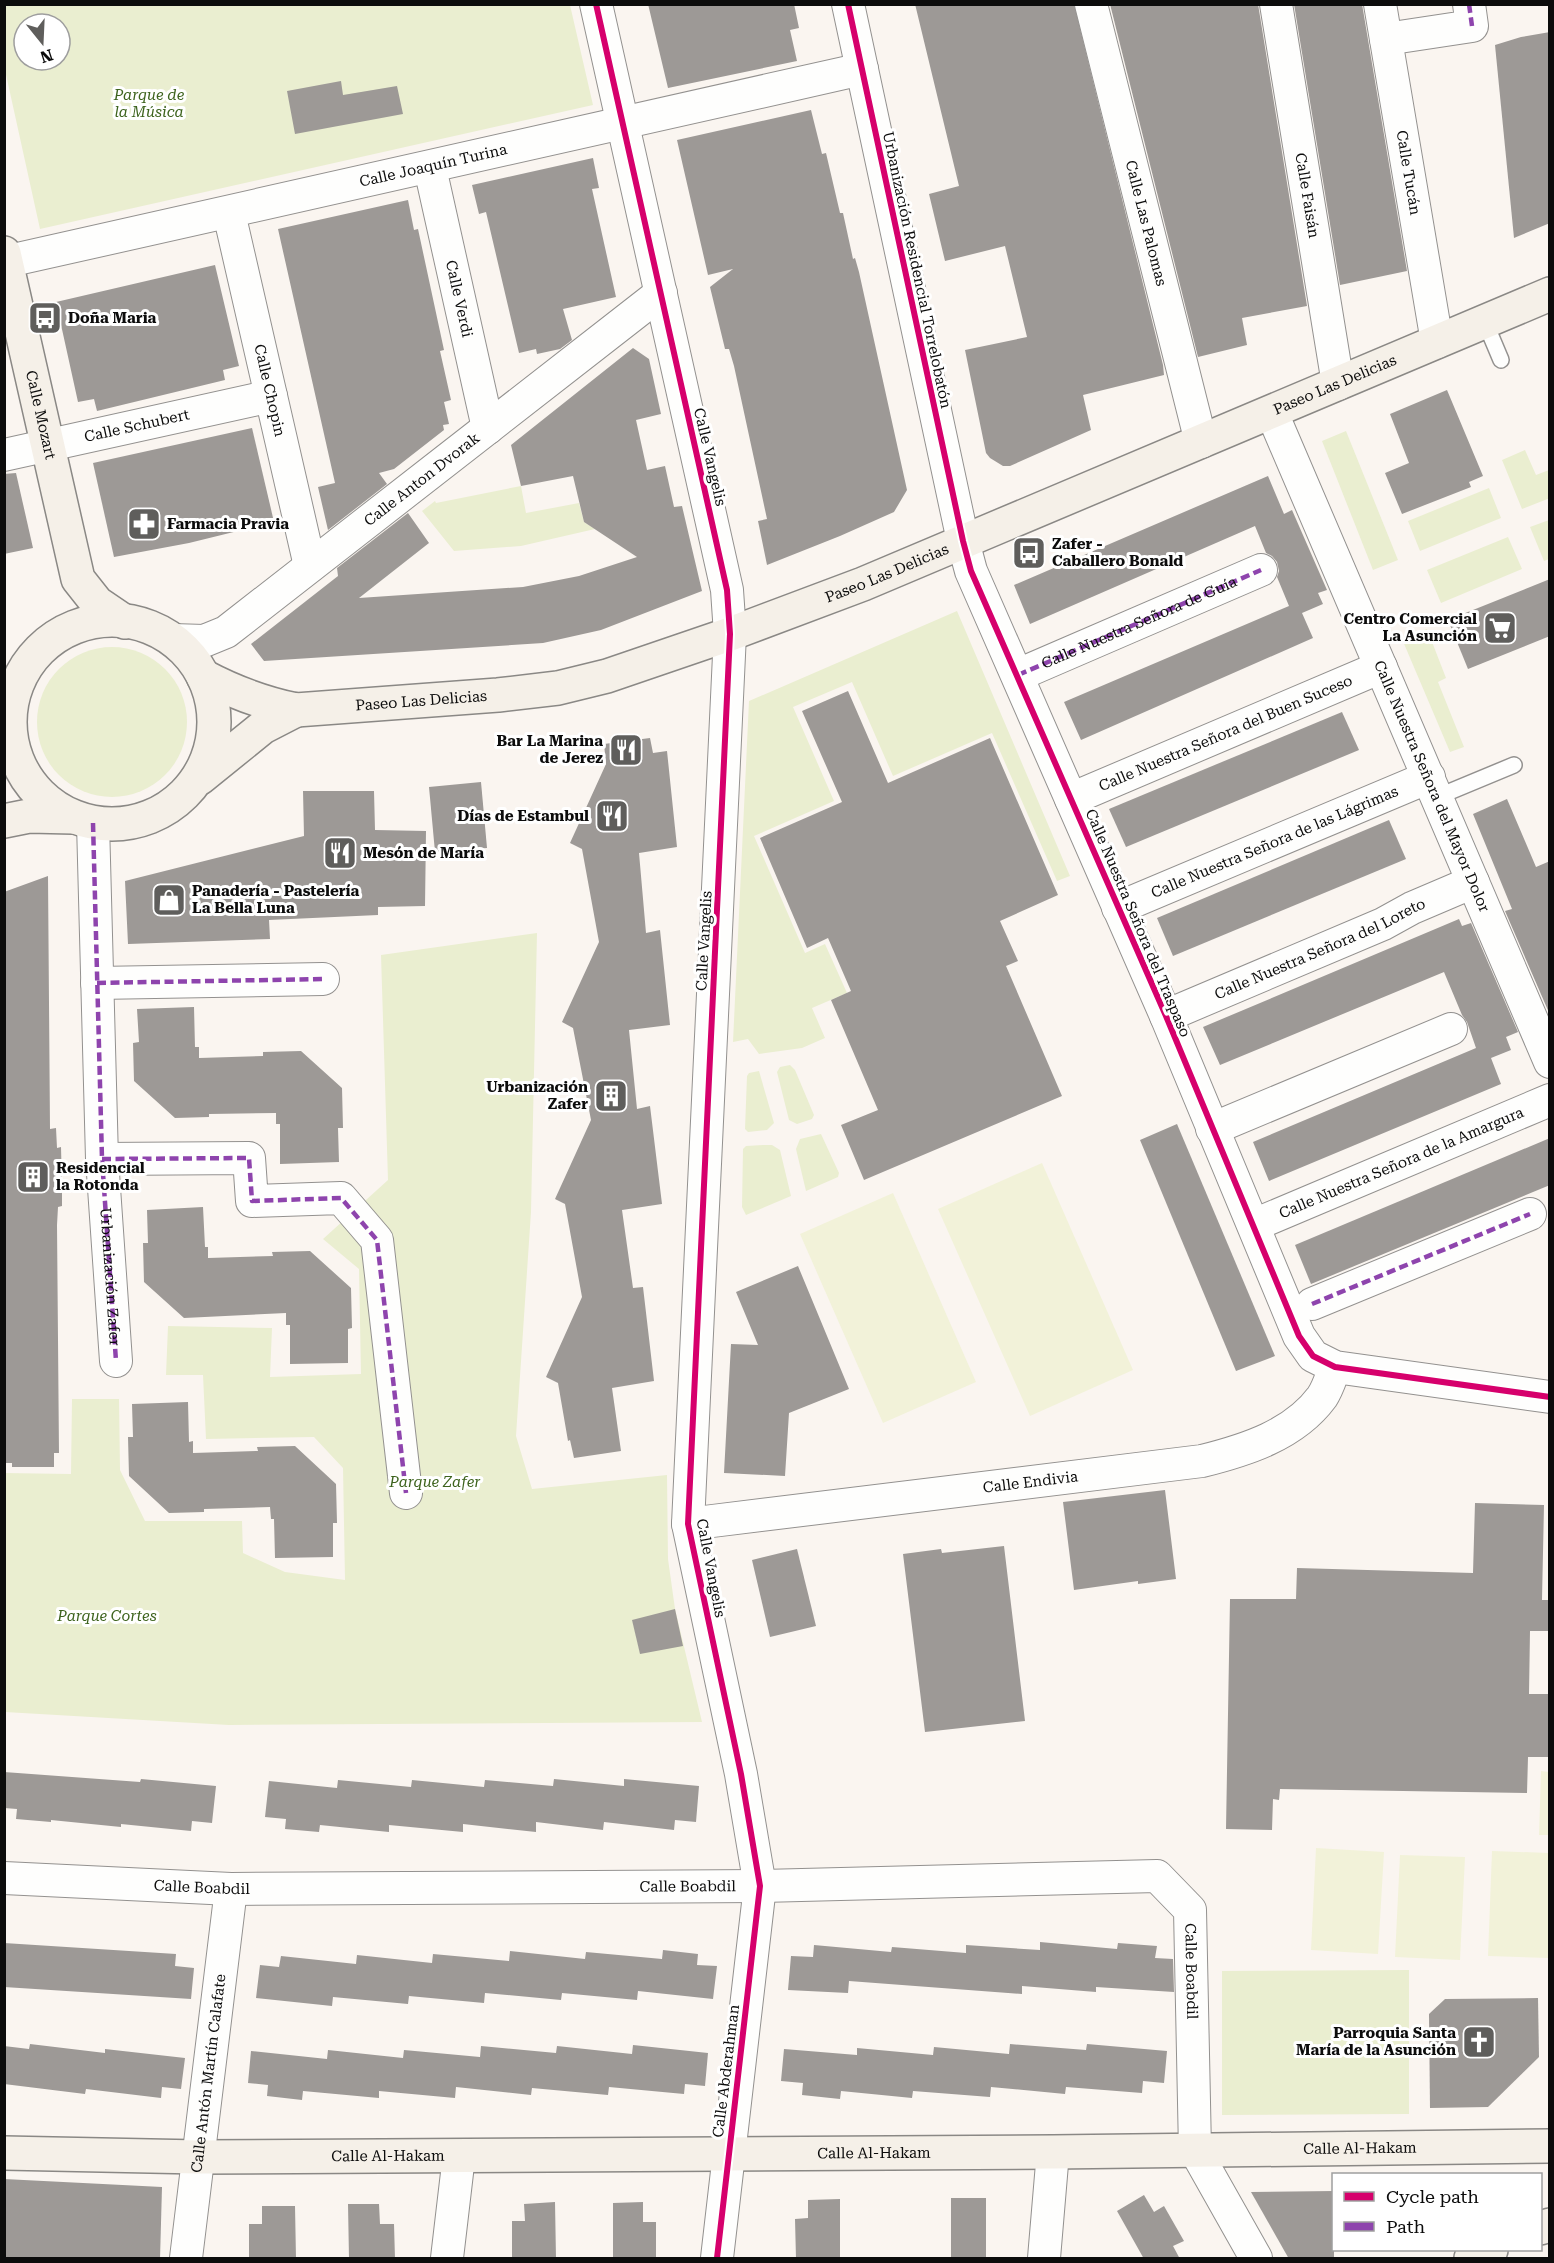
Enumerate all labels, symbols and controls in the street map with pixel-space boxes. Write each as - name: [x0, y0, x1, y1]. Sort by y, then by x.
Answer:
- north arrow: [12, 12, 72, 72]
- text: N: [38, 45, 55, 67]
- park label: Parque de la Música: [113, 86, 185, 121]
- street label: Calle Tucán: [1392, 129, 1424, 217]
- street label: Urbanización Residencial Torrelobatón: [879, 130, 955, 410]
- street label: Calle Joaquín Turina: [358, 140, 509, 191]
- street label: Calle Faisán: [1291, 151, 1323, 240]
- street label: Calle Las Palomas: [1122, 158, 1170, 288]
- street label: Calle Verdi: [442, 258, 477, 339]
- bus stop icon: Doña Maria: [27, 300, 63, 336]
- place label: Doña Maria: [68, 309, 157, 327]
- street label: Calle Chopin: [250, 342, 289, 439]
- street label: Paseo Las Delicias: [1271, 351, 1399, 419]
- street label: Calle Mozart: [22, 369, 60, 462]
- street label: Calle Schubert: [83, 405, 191, 446]
- street label: Calle Vangelis: [690, 406, 730, 508]
- street label: Calle Anton Dvorak: [360, 429, 484, 530]
- pharmacy icon: Farmacia Pravia: [126, 506, 162, 542]
- place label: Farmacia Pravia: [167, 515, 289, 533]
- bus stop icon: Zafer - Caballero Bonald: [1011, 535, 1047, 571]
- place label: Zafer - Caballero Bonald: [1052, 535, 1183, 570]
- street label: Paseo Las Delicias: [823, 540, 951, 606]
- street label: Calle Nuestra Señora de Guía: [1039, 573, 1240, 673]
- place label: Centro Comercial La Asunción: [1343, 610, 1477, 645]
- supermarket icon: Centro Comercial La Asunción: [1482, 610, 1518, 646]
- street label: Calle Nuestra Señora del Mayor Dolor: [1370, 658, 1494, 915]
- street label: Calle Nuestra Señora del Buen Suceso: [1096, 671, 1355, 795]
- street label: Paseo Las Delicias: [355, 687, 488, 715]
- place label: Bar La Marina de Jerez: [496, 732, 603, 767]
- restaurant icon: Bar La Marina de Jerez: [608, 732, 644, 768]
- street label: Calle Nuestra Señora de las Lágrimas: [1148, 782, 1401, 902]
- restaurant icon: Días de Estambul: [594, 798, 630, 834]
- street label: Calle Nuestra Señora del Traspaso: [1082, 806, 1194, 1040]
- place label: Días de Estambul: [457, 807, 589, 825]
- restaurant icon: Mesón de María: [322, 835, 358, 871]
- place label: Mesón de María: [363, 844, 484, 862]
- shop icon: Panadería - Pastelería La Bella Luna: [151, 882, 187, 918]
- place label: Panadería - Pastelería La Bella Luna: [192, 882, 360, 917]
- street label: Calle Vangelis: [692, 890, 716, 992]
- street label: Calle Nuestra Señora del Loreto: [1212, 894, 1428, 1003]
- place label: Urbanización Zafer: [486, 1078, 588, 1113]
- building icon: Urbanización Zafer: [593, 1078, 629, 1114]
- street label: Calle Nuestra Señora de la Amargura: [1276, 1103, 1526, 1222]
- building icon: Residencial la Rotonda: [15, 1159, 51, 1195]
- place label: Residencial la Rotonda: [56, 1159, 145, 1194]
- street label: Urbanización Zafer: [96, 1207, 124, 1346]
- street label: Calle Endivia: [982, 1467, 1079, 1497]
- park label: Parque Zafer: [388, 1473, 481, 1491]
- street label: Calle Vangelis: [693, 1517, 729, 1619]
- park label: Parque Cortes: [56, 1607, 157, 1625]
- street label: Calle Boabdil: [153, 1876, 250, 1898]
- street label: Calle Boabdil: [640, 1877, 736, 1896]
- street label: Calle Boabdil: [1181, 1923, 1201, 2020]
- street label: Calle Antón Martín Calafate: [187, 1973, 230, 2174]
- street label: Calle Abderahman: [709, 2003, 743, 2138]
- place label: Parroquia Santa María de la Asunción: [1296, 2024, 1456, 2059]
- church icon: Parroquia Santa María de la Asunción: [1461, 2024, 1497, 2060]
- street label: Calle Al-Hakam: [1303, 2139, 1417, 2158]
- street label: Calle Al-Hakam: [817, 2144, 931, 2162]
- street label: Calle Al-Hakam: [331, 2147, 445, 2165]
- legend: [1332, 2173, 1542, 2251]
- text: Cycle path: [1386, 2186, 1479, 2207]
- text: Path: [1386, 2216, 1425, 2237]

